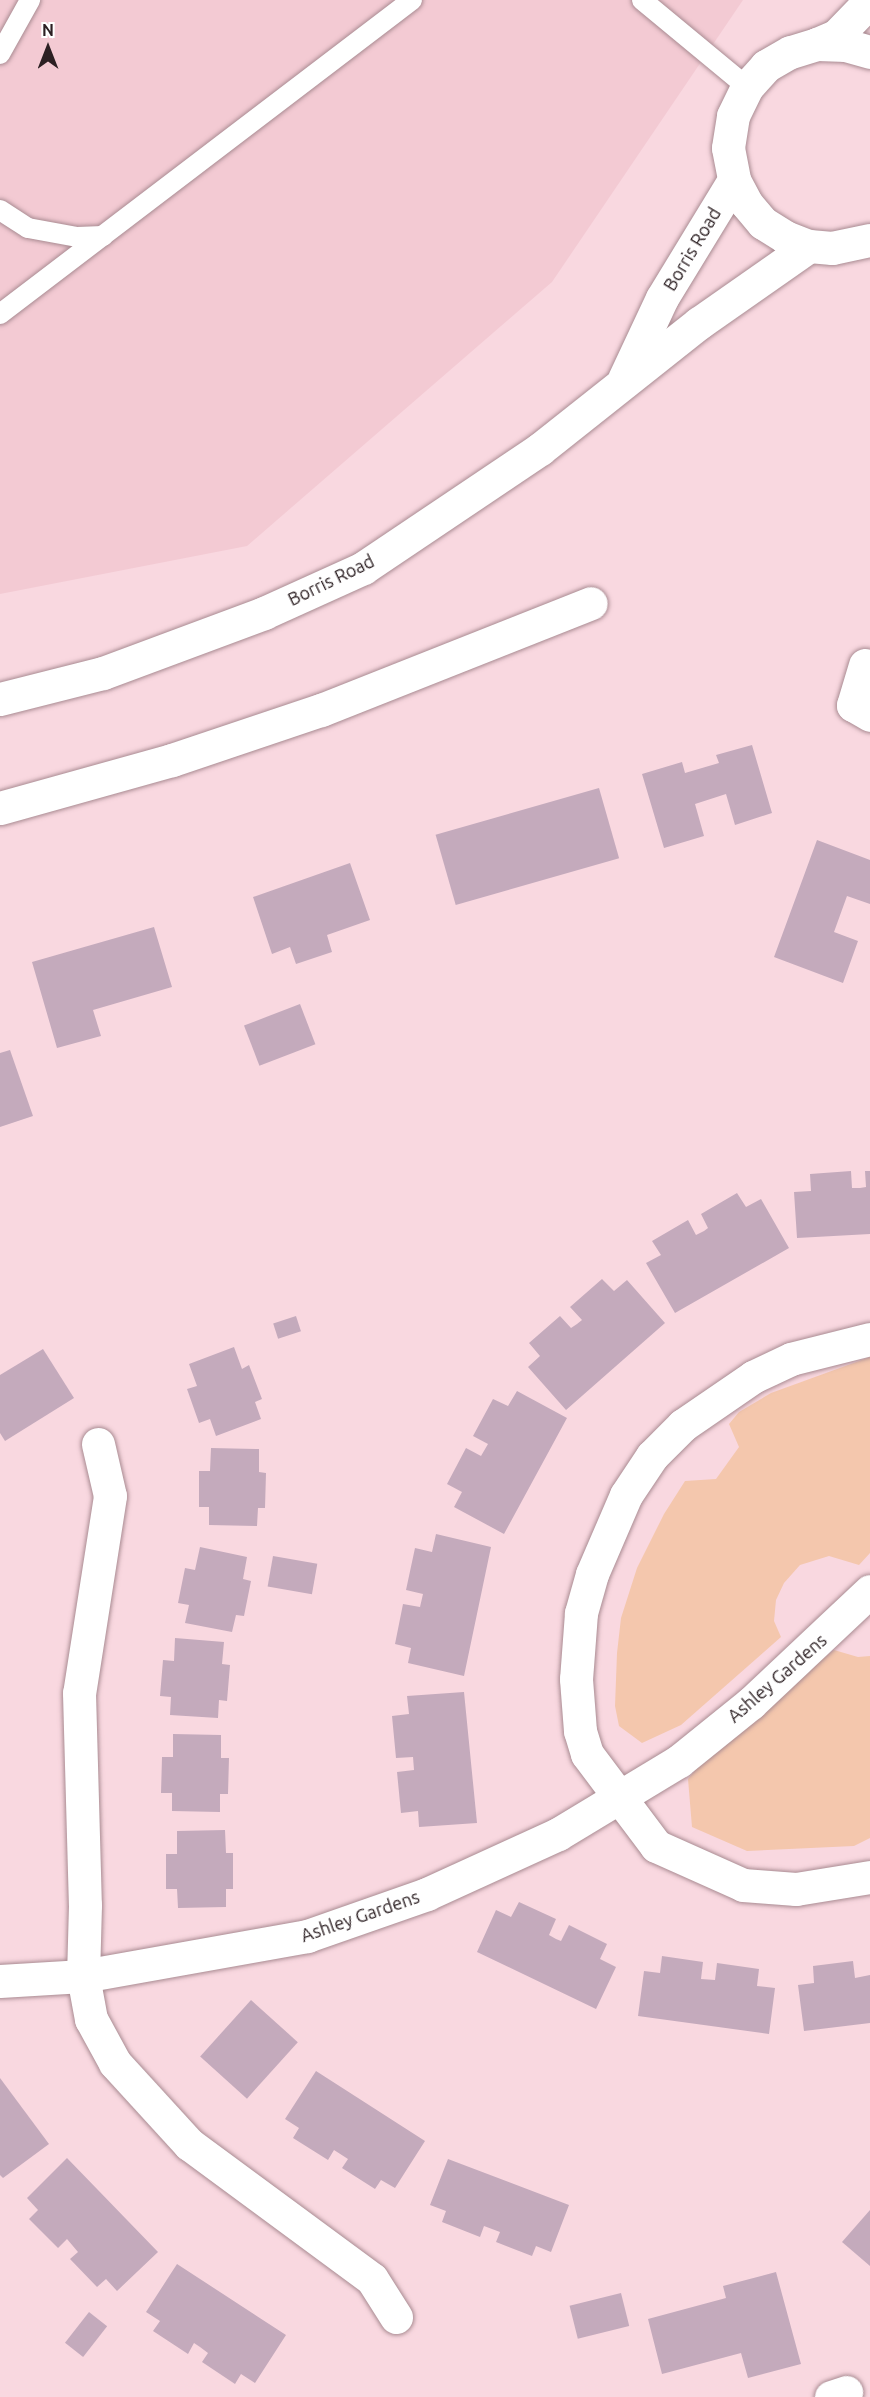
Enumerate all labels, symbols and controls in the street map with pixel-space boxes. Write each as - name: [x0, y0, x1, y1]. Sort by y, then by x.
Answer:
- north arrow: [18, 18, 78, 78]
- text: N: [42, 21, 54, 39]
- street label: Borris Road: [659, 203, 725, 295]
- street label: Borris Road: [284, 550, 378, 610]
- street label: Ashley Gardens: [723, 1629, 831, 1727]
- street label: Ashley Gardens: [298, 1886, 422, 1946]

